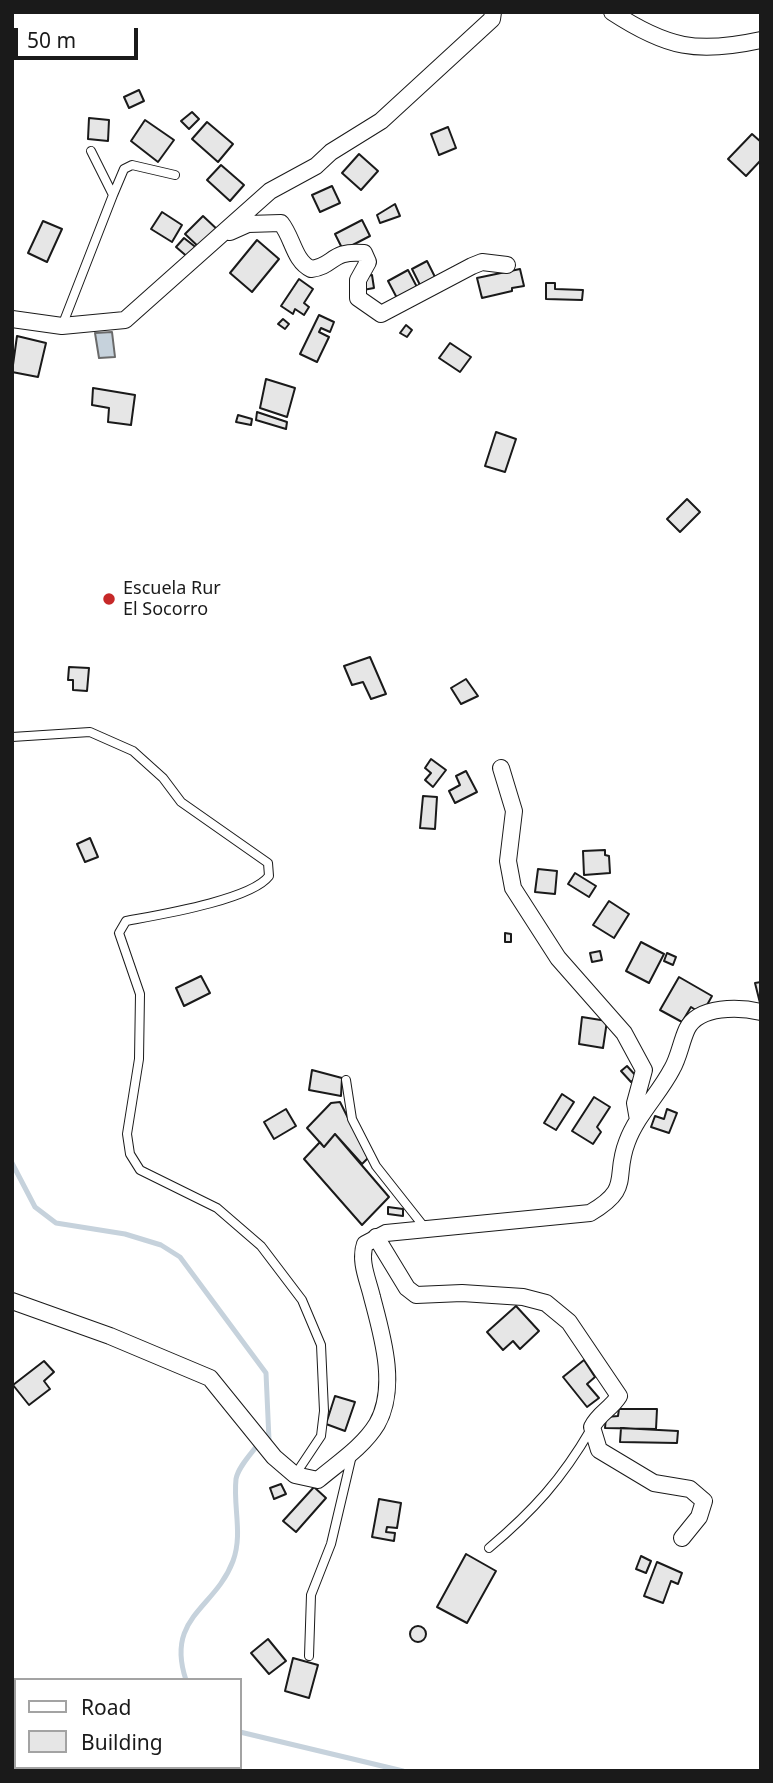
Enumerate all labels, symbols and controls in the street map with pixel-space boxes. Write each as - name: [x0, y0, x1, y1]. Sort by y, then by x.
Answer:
- scale bar: [18, 14, 142, 58]
- text: 50 m: [27, 26, 76, 54]
- place label: Escuela Rur El Socorro: [123, 578, 221, 620]
- marker: Escuela Rur El Socorro: [101, 591, 117, 607]
- legend: [14, 1678, 242, 1769]
- text: Road: [81, 1693, 131, 1721]
- text: Building: [81, 1728, 163, 1756]

